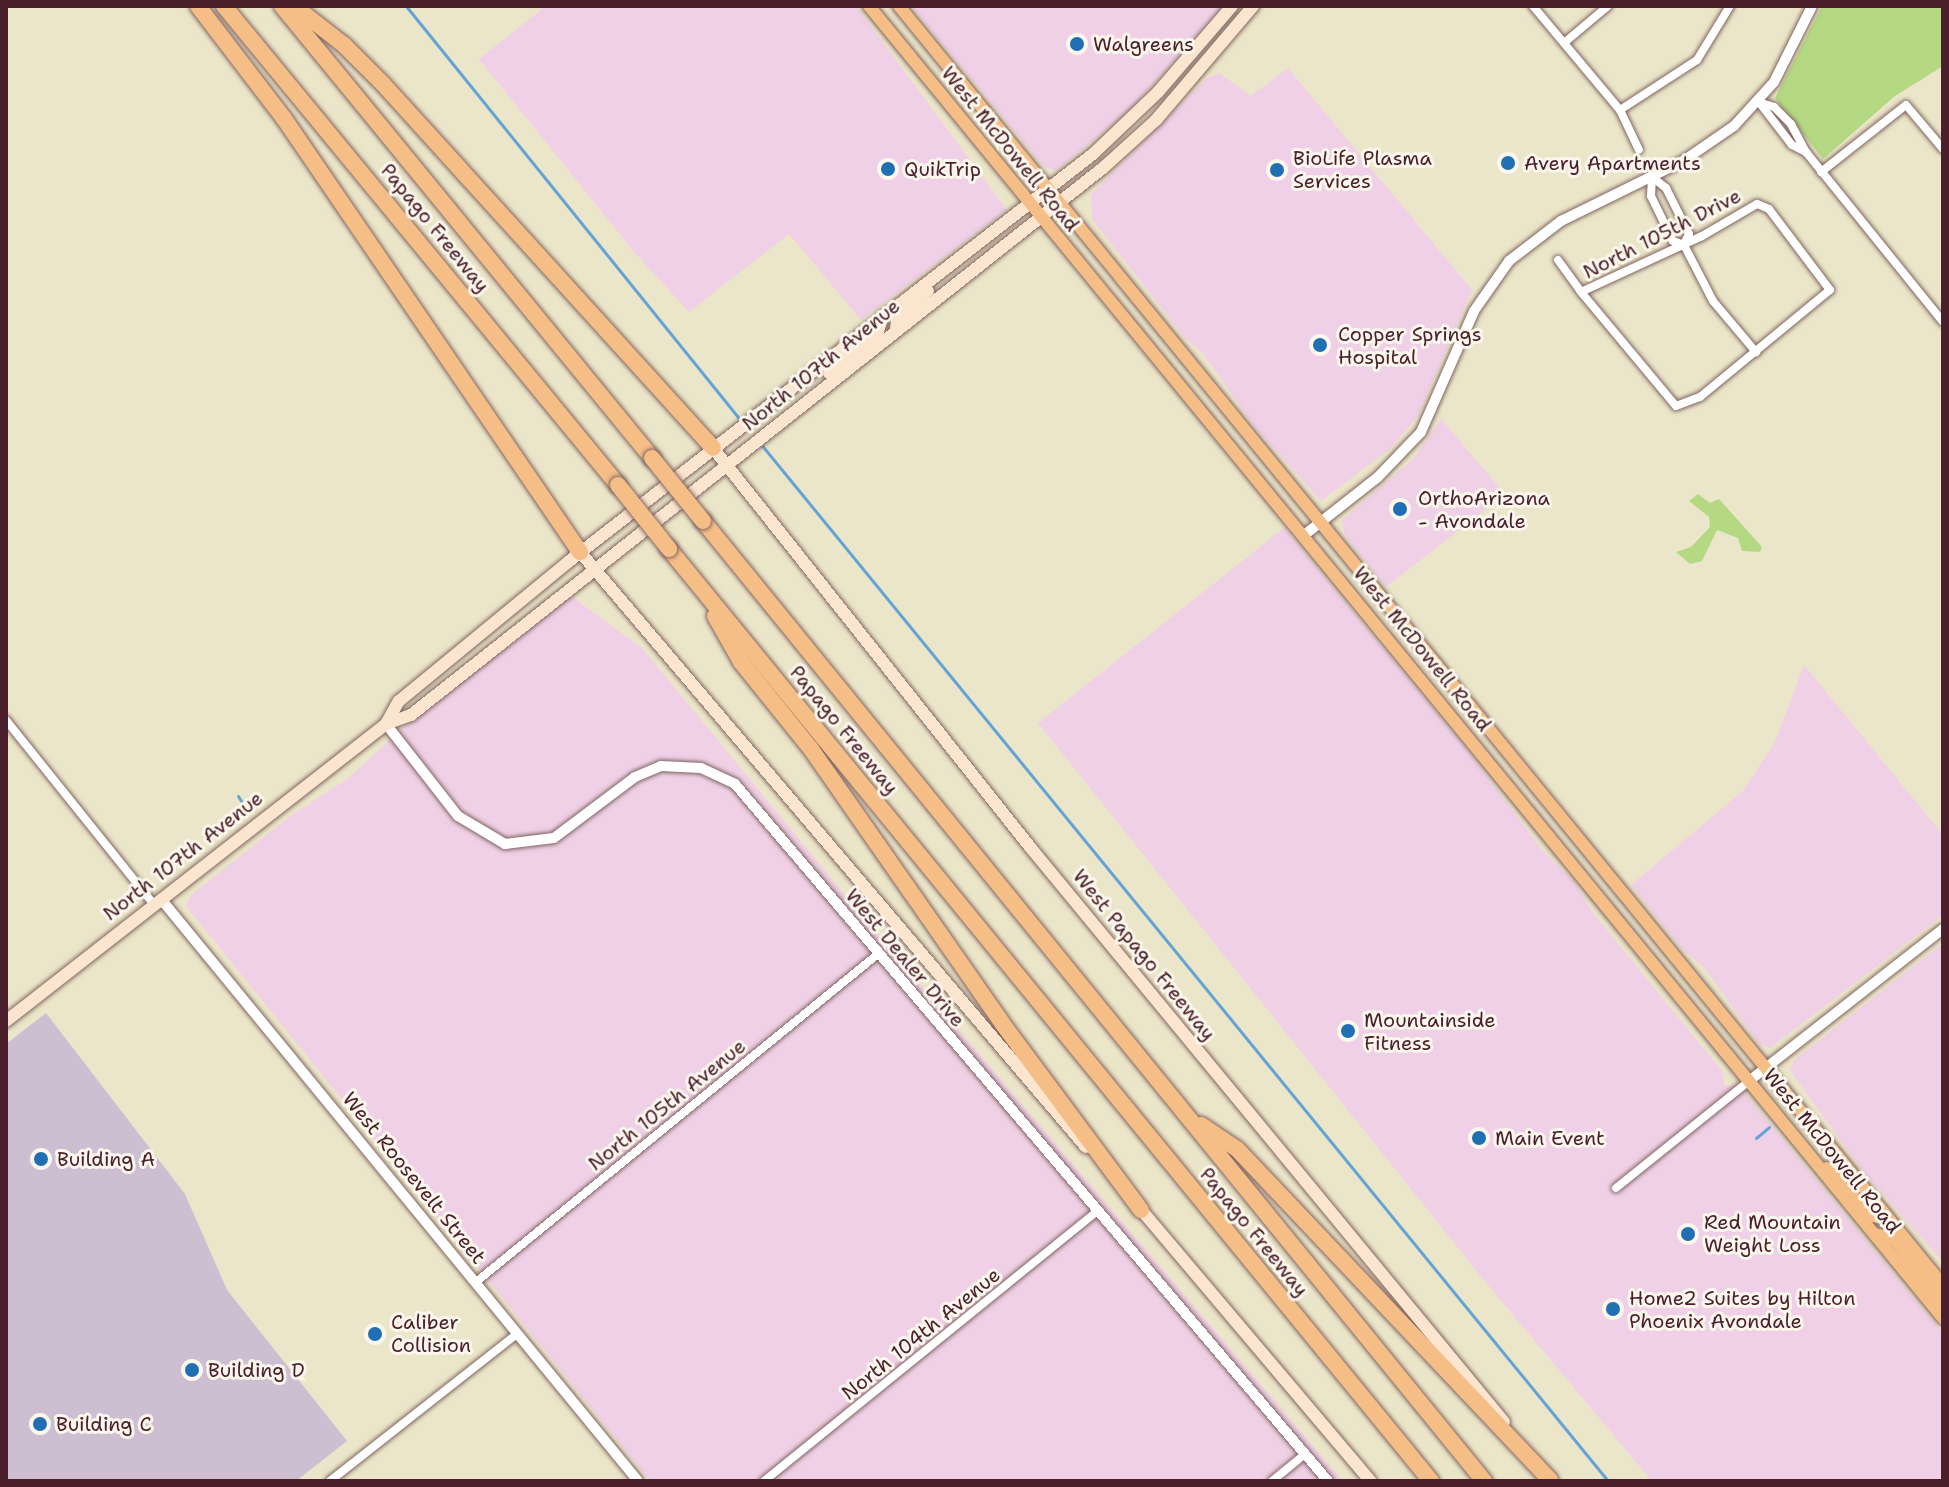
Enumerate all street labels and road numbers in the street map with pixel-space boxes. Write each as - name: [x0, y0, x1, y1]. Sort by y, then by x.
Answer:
- street label: West McDowell Road: [936, 62, 1084, 236]
- street label: Papago Freeway: [376, 159, 494, 297]
- street label: North 105th Drive: [1579, 184, 1745, 284]
- street label: North 107th Avenue: [737, 294, 905, 436]
- street label: West McDowell Road: [1348, 562, 1496, 736]
- street label: Papago Freeway: [785, 661, 903, 799]
- street label: North 107th Avenue: [98, 786, 268, 926]
- street label: West Papago Freeway: [1067, 864, 1221, 1046]
- street label: West Dealer Drive: [840, 884, 970, 1032]
- street label: North 105th Avenue: [583, 1034, 751, 1176]
- street label: West McDowell Road: [1758, 1064, 1906, 1238]
- street label: West Roosevelt Street: [337, 1087, 491, 1269]
- street label: Papago Freeway: [1195, 1163, 1313, 1301]
- street label: North 104th Avenue: [837, 1263, 1005, 1405]

